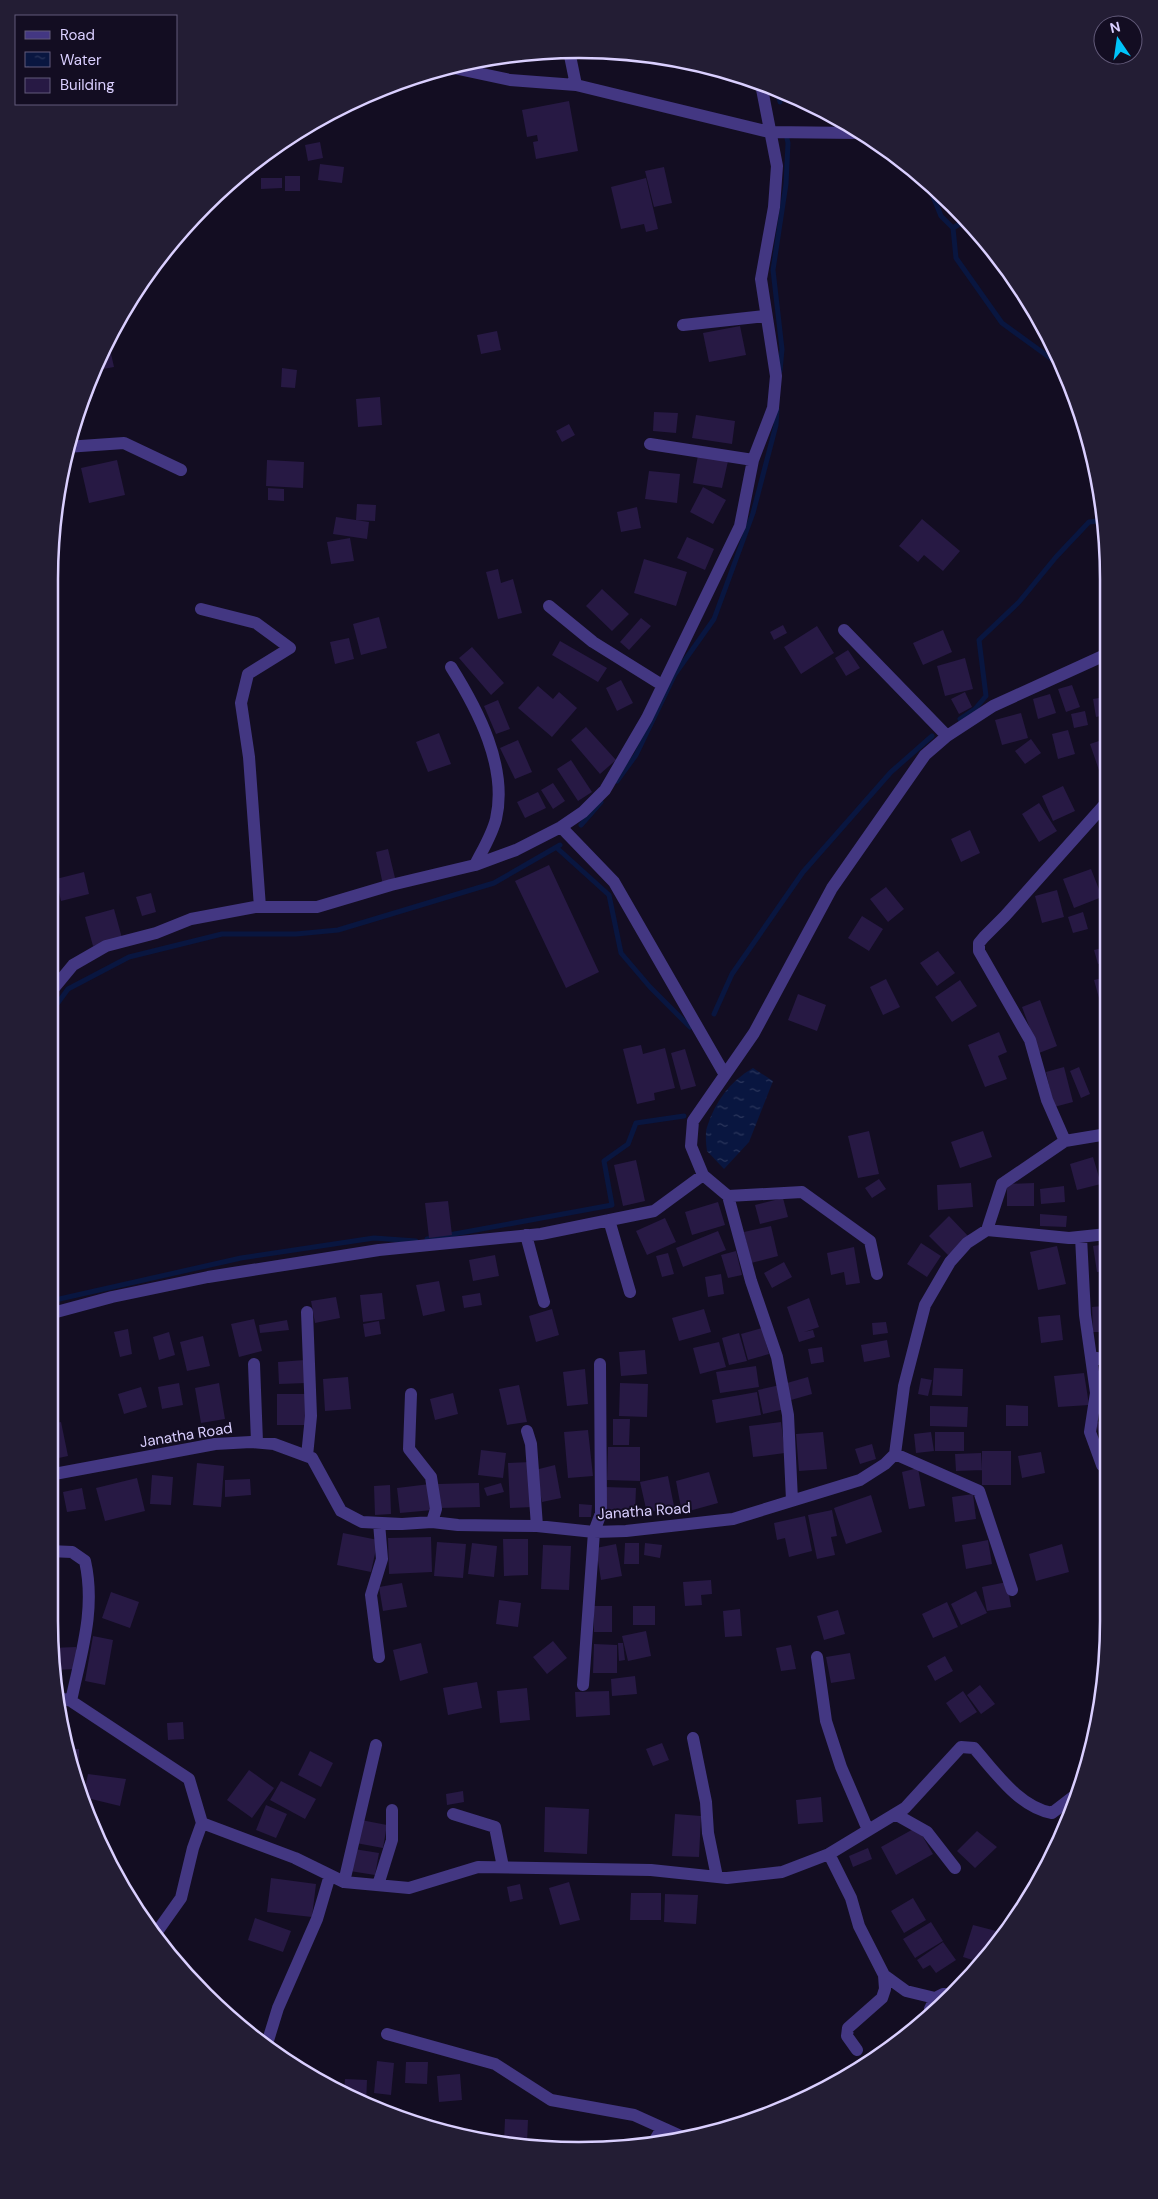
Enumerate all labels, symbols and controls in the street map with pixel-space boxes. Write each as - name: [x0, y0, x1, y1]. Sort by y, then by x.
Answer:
- legend: [15, 15, 178, 105]
- north arrow: [1093, 15, 1143, 65]
- text: N: [1108, 17, 1122, 37]
- text: Road: [60, 25, 95, 45]
- text: Water: [60, 50, 102, 70]
- text: Building: [60, 75, 115, 95]
- street label: Janatha Road: [138, 1418, 234, 1452]
- street label: Janatha Road: [597, 1498, 691, 1524]

